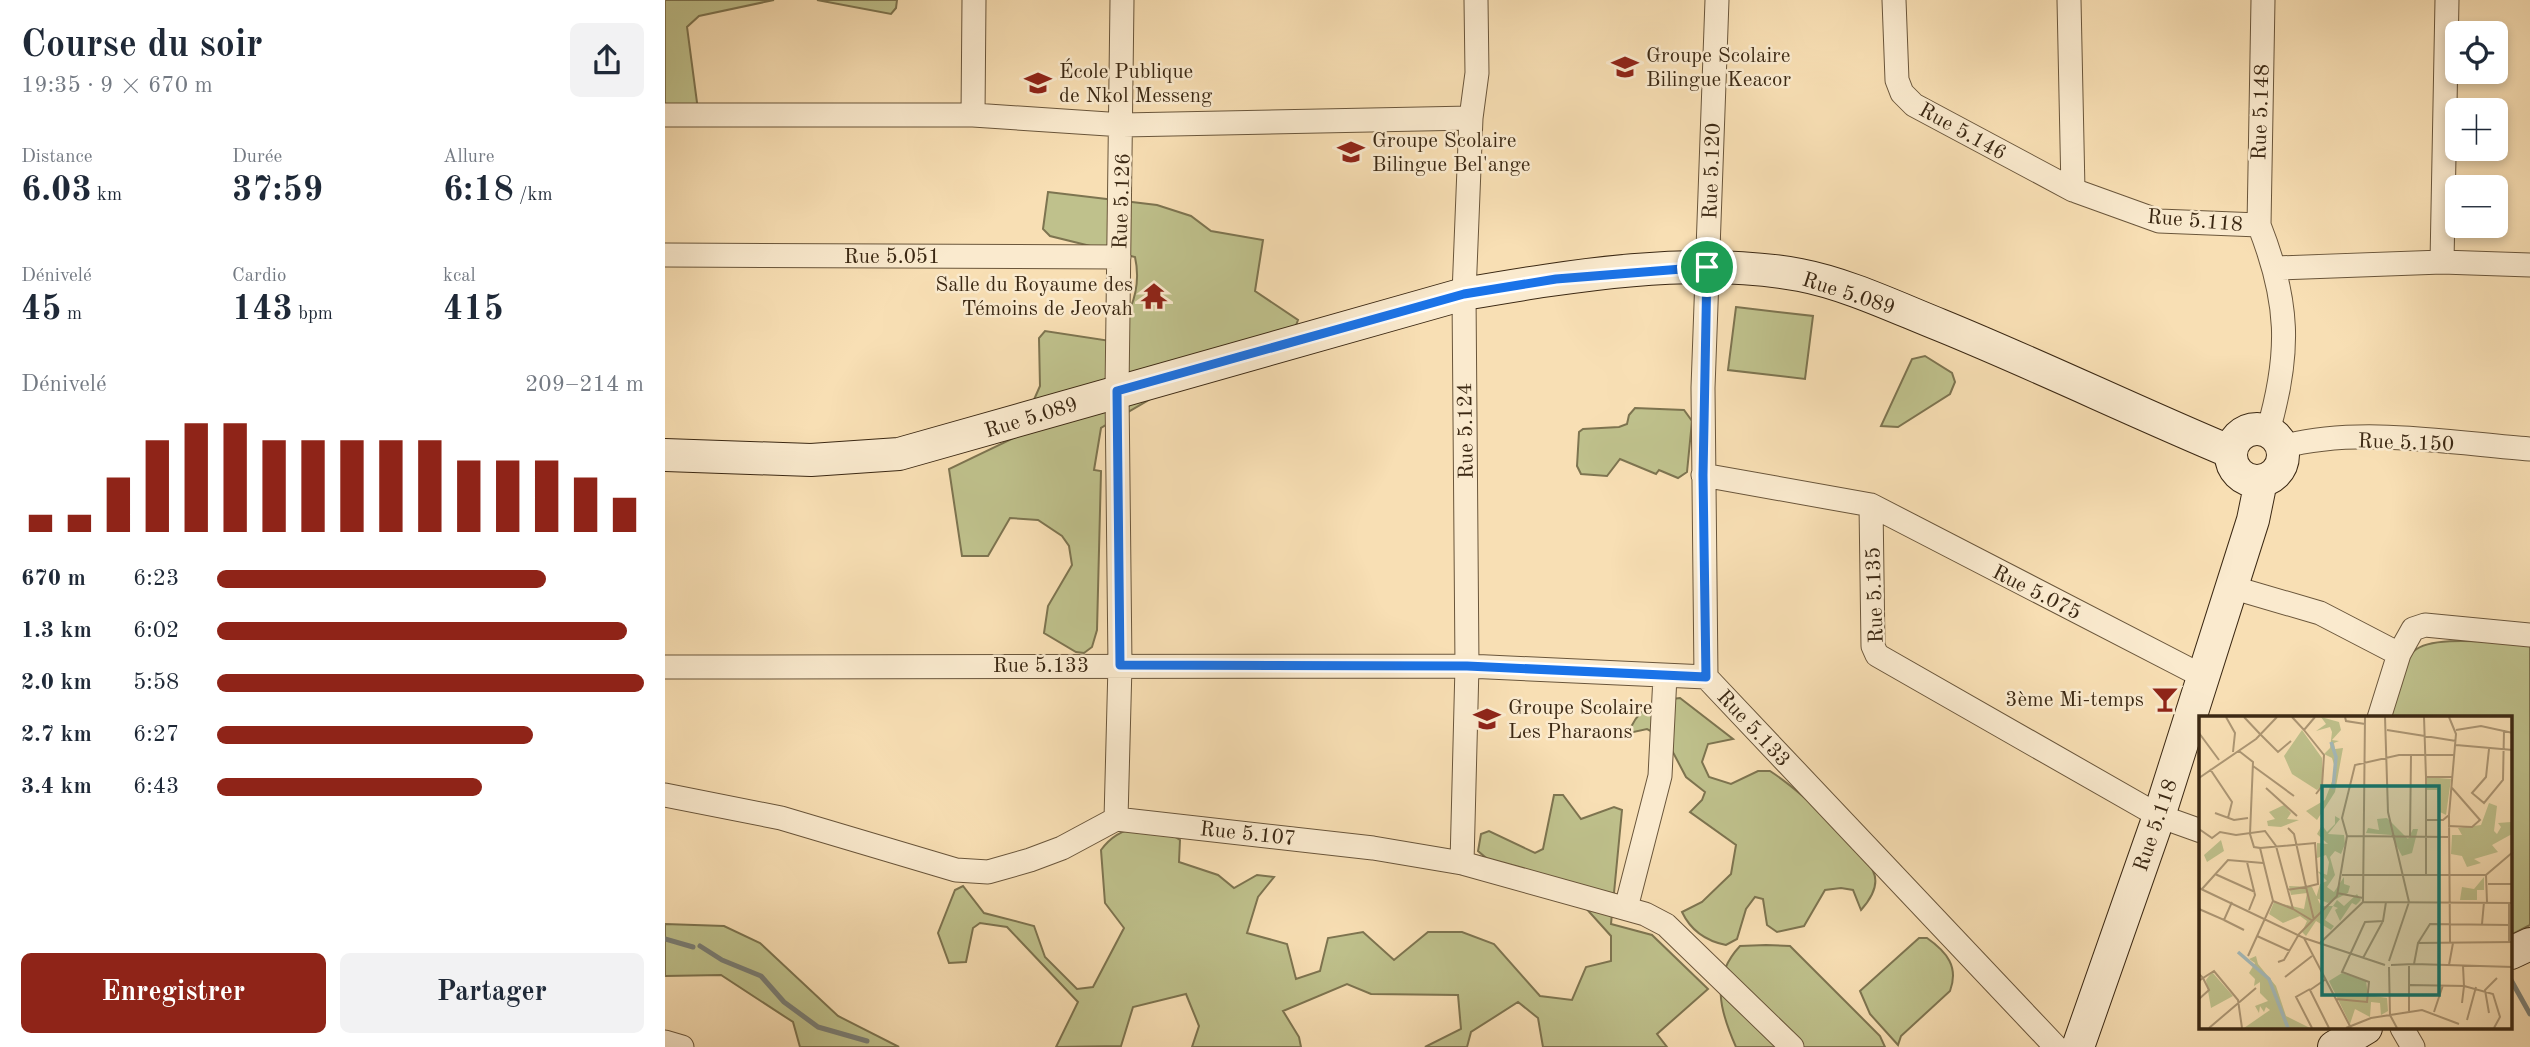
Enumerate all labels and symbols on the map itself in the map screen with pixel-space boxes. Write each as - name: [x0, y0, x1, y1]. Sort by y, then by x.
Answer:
- place label: Groupe Scolaire Bilingue Keacor: [1646, 46, 1791, 91]
- school or university icon: Groupe Scolaire Bilingue Keacor: [1610, 52, 1640, 82]
- place label: École Publique de Nkol Messeng: [1059, 58, 1213, 107]
- street label: Rue 5.148: [2249, 64, 2274, 161]
- school or university icon: École Publique de Nkol Messeng: [1023, 68, 1053, 98]
- street label: Rue 5.146: [1915, 100, 2010, 165]
- street label: Rue 5.120: [1700, 123, 1725, 220]
- place label: Groupe Scolaire Bilingue Bel'ange: [1372, 131, 1531, 176]
- school or university icon: Groupe Scolaire Bilingue Bel'ange: [1336, 137, 1366, 167]
- street label: Rue 5.126: [1110, 153, 1135, 250]
- street label: Rue 5.118: [2146, 207, 2244, 236]
- pin: [1677, 237, 1737, 297]
- street label: Rue 5.051: [844, 247, 940, 268]
- street label: Rue 5.089: [1799, 270, 1898, 319]
- place label: Salle du Royaume des Témoins de Jeovah: [935, 275, 1133, 320]
- temple icon: Salle du Royaume des Témoins de Jeovah: [1139, 281, 1169, 311]
- street label: Rue 5.124: [1455, 383, 1478, 479]
- street label: Rue 5.089: [982, 394, 1081, 443]
- street label: Rue 5.150: [2357, 431, 2454, 456]
- street label: Rue 5.135: [1863, 546, 1888, 643]
- street label: Rue 5.075: [1989, 562, 2084, 625]
- street label: Rue 5.133: [993, 656, 1089, 677]
- bar icon: 3ème Mi-temps: [2150, 684, 2180, 714]
- street label: Rue 5.133: [1712, 687, 1793, 771]
- place label: 3ème Mi-temps: [2005, 690, 2144, 711]
- place label: Groupe Scolaire Les Pharaons: [1508, 698, 1652, 743]
- school or university icon: Groupe Scolaire Les Pharaons: [1472, 704, 1502, 734]
- inset map: [2199, 716, 2513, 1030]
- street label: Rue 5.118: [2131, 777, 2182, 874]
- street label: Rue 5.107: [1199, 819, 1297, 850]

